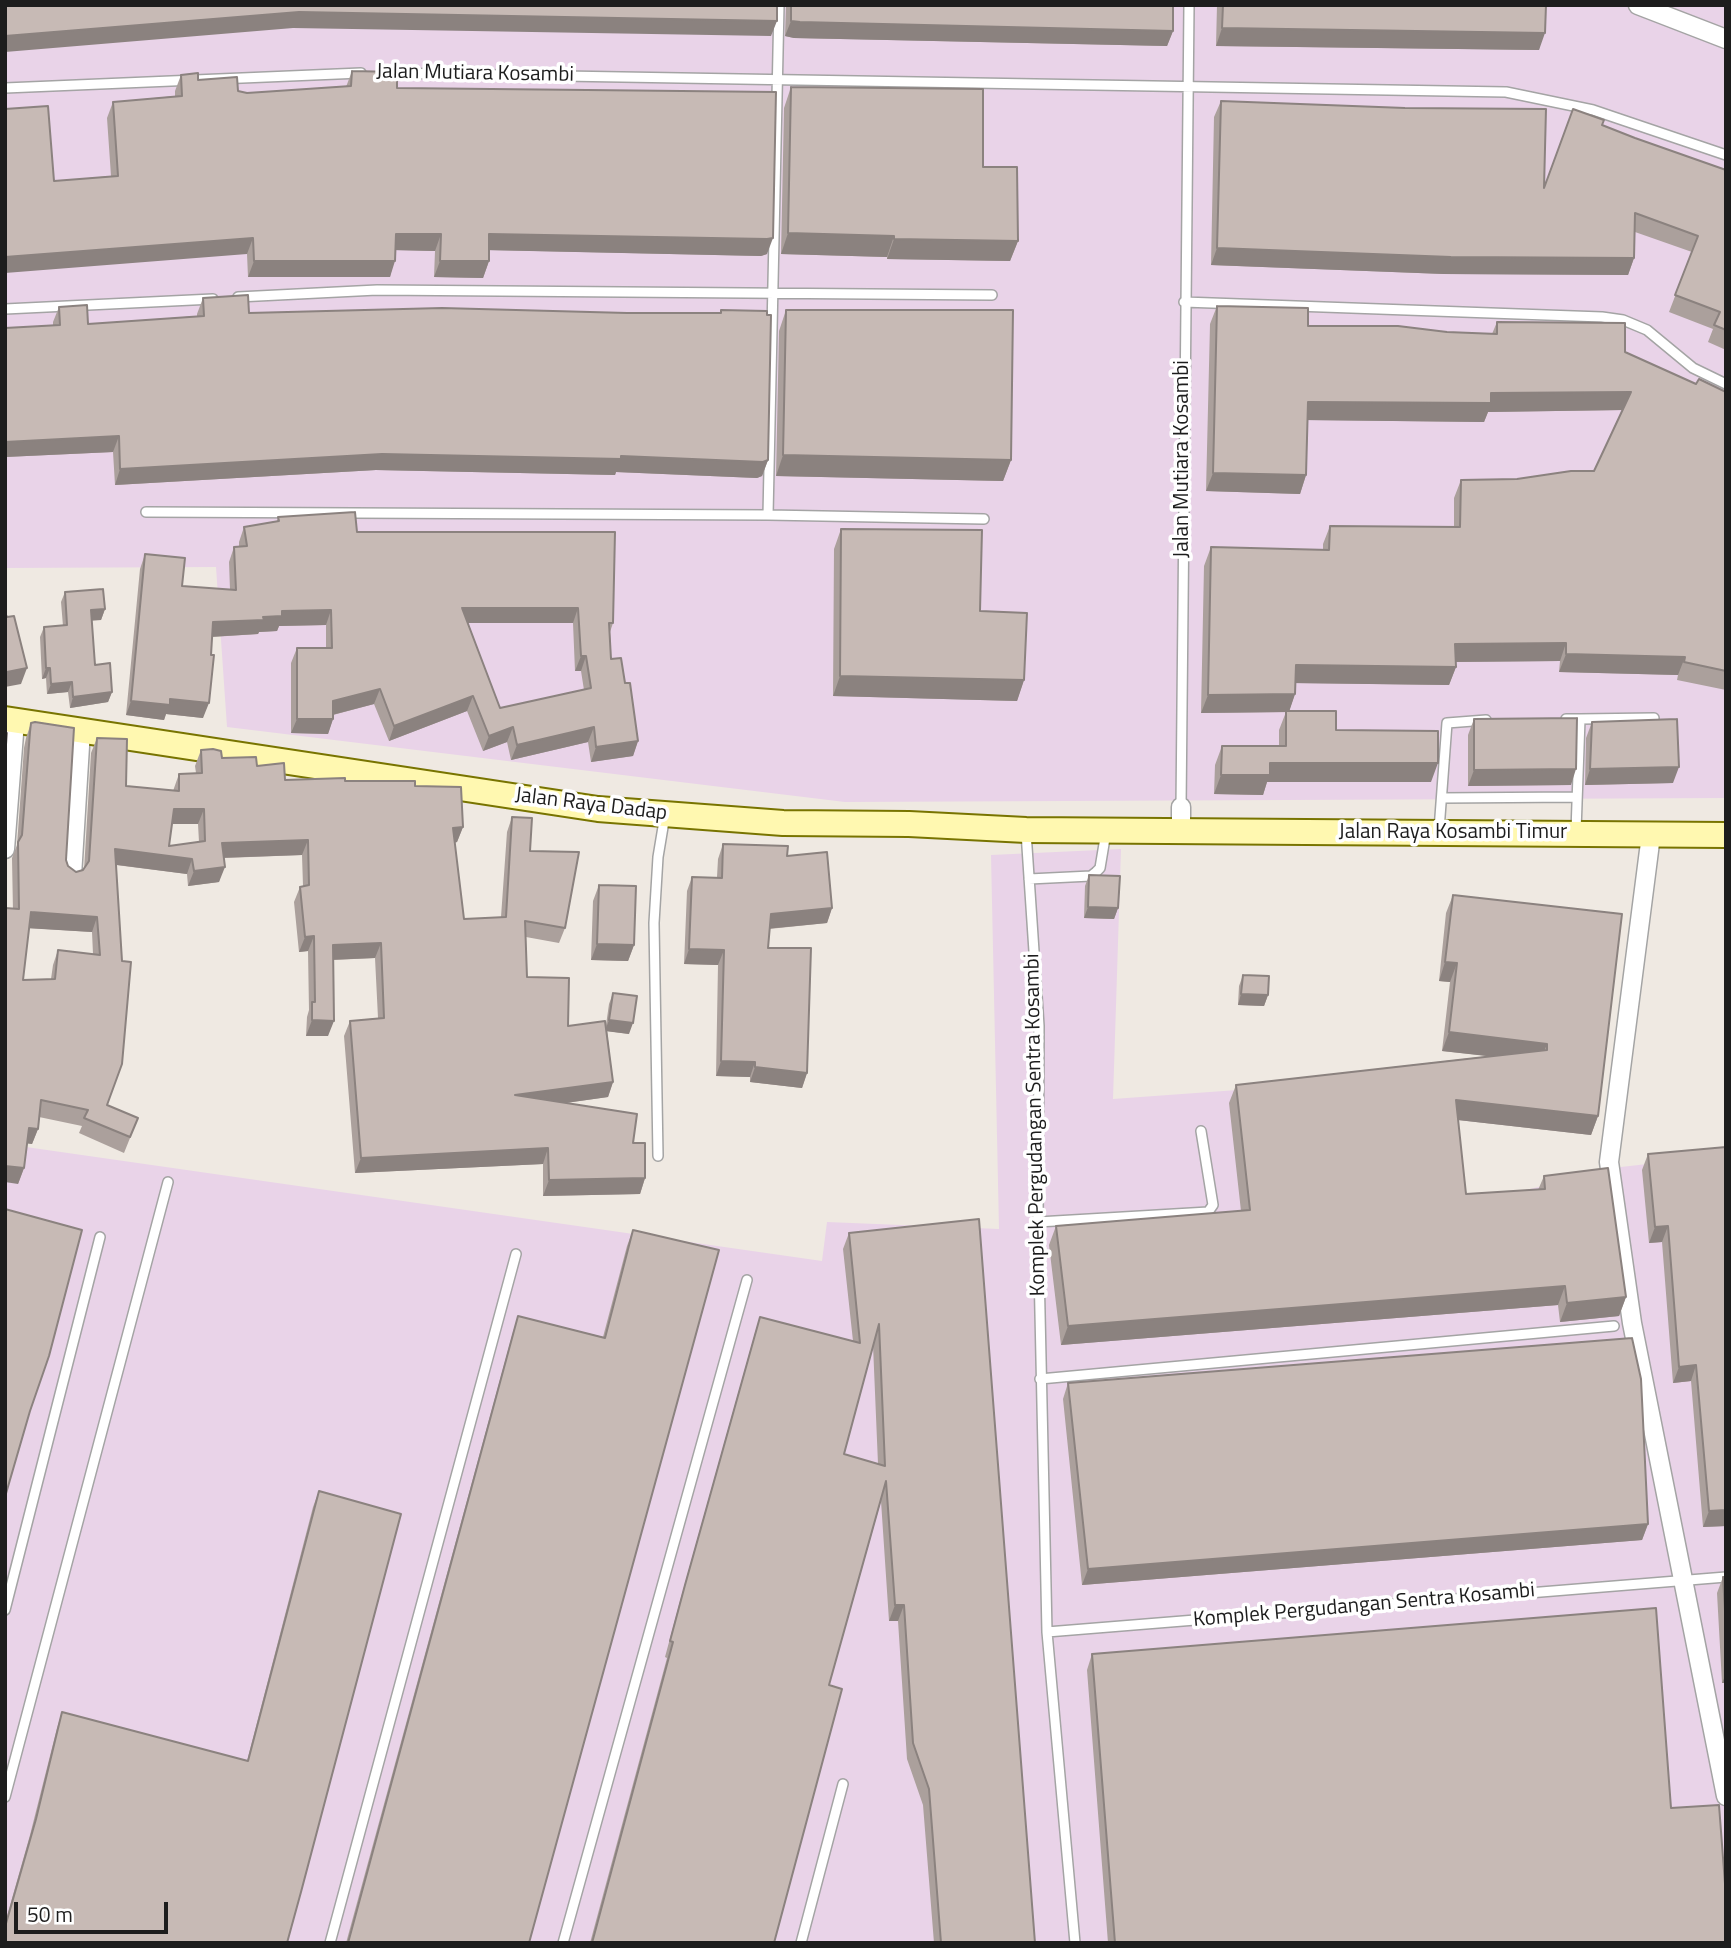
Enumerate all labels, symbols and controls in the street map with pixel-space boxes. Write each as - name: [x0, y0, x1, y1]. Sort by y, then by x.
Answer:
- street label: Jalan Mutiara Kosambi: [376, 60, 574, 88]
- street label: Jalan Mutiara Kosambi: [1170, 360, 1196, 558]
- street label: Jalan Raya Dadap: [514, 783, 668, 827]
- street label: Jalan Raya Kosambi Timur: [1339, 820, 1567, 846]
- street label: Komplek Pergudangan Sentra Kosambi: [1020, 953, 1052, 1297]
- street label: Komplek Pergudangan Sentra Kosambi: [1192, 1579, 1536, 1633]
- scale bar: [18, 1888, 172, 1932]
- text: 50 m: [27, 1898, 73, 1930]

